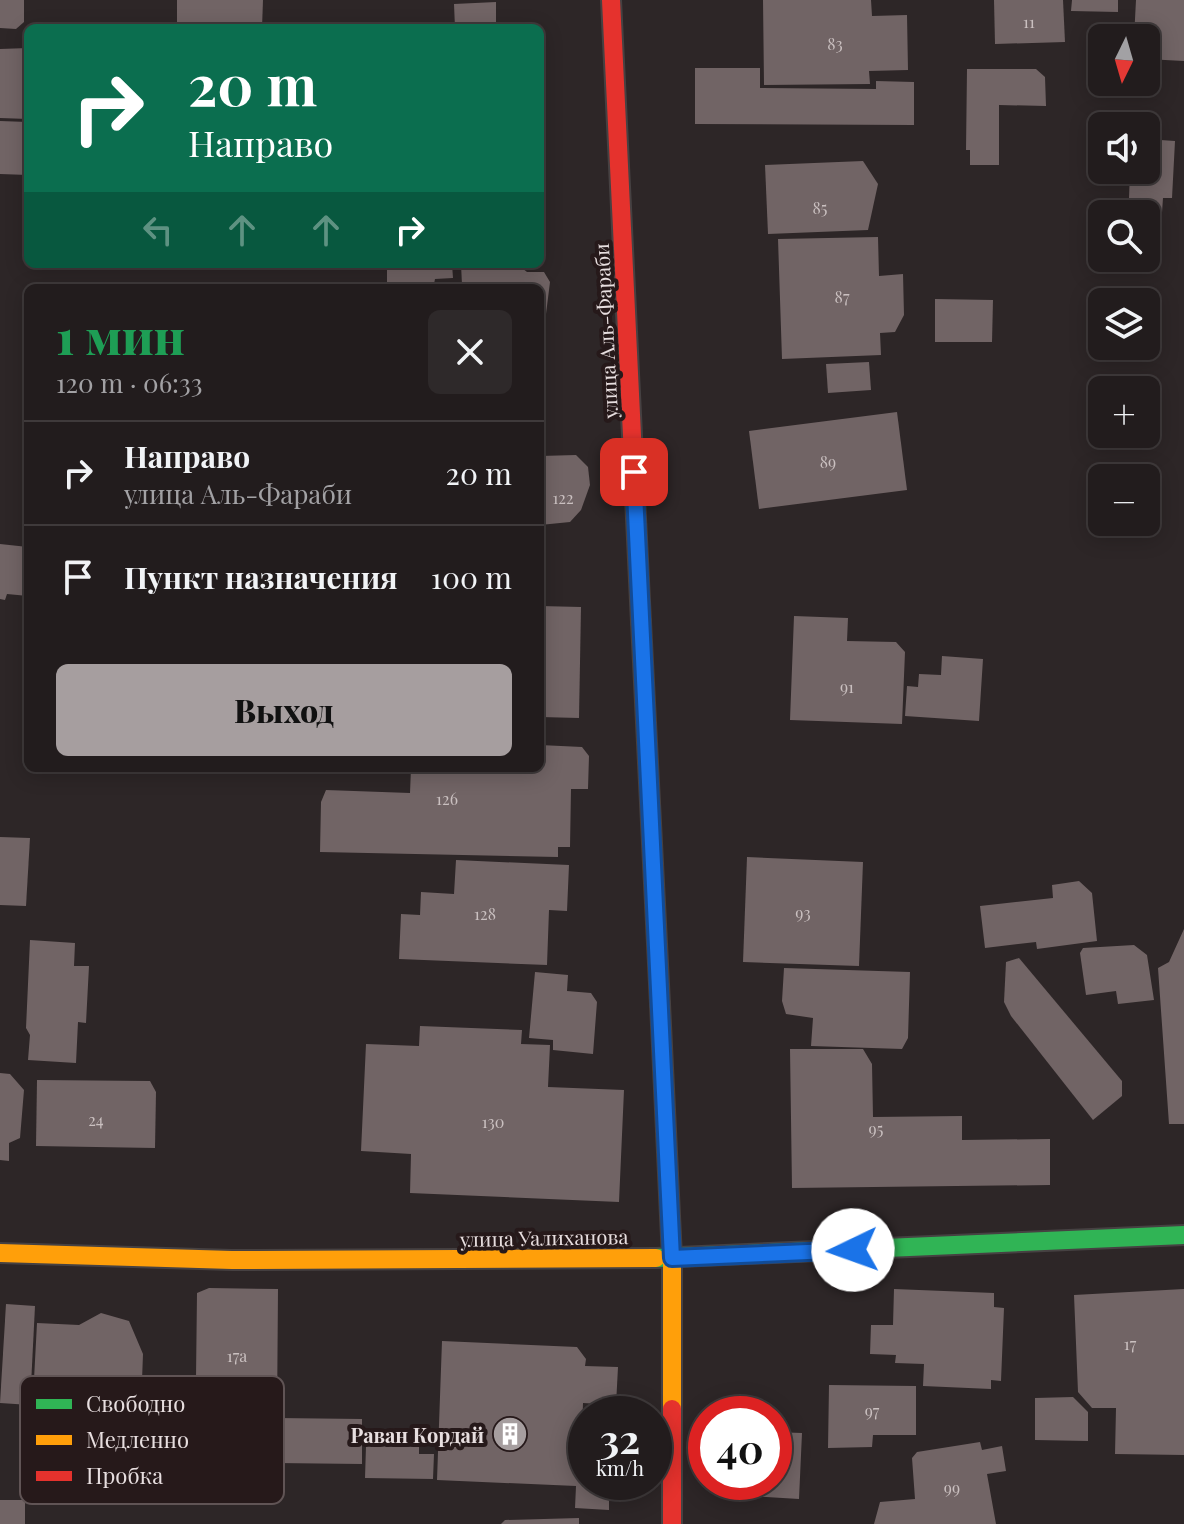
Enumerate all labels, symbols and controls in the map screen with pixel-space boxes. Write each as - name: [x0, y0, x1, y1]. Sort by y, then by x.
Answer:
- house number: 11: [1023, 11, 1035, 32]
- north arrow: [1088, 24, 1160, 96]
- map controls: [1088, 24, 1160, 536]
- house number: 83: [827, 33, 843, 54]
- text: 20 m: [188, 46, 317, 121]
- icon: right: [56, 56, 160, 160]
- button: sound: [1088, 112, 1160, 184]
- text: Направо: [188, 118, 333, 166]
- house number: 85: [813, 197, 827, 218]
- button: search: [1088, 200, 1160, 272]
- icon: left: [136, 208, 180, 252]
- icon: ahead: [220, 208, 264, 252]
- icon: ahead: [304, 208, 348, 252]
- icon: right: [388, 208, 432, 252]
- street label: улица Аль-Фараби: [587, 243, 623, 420]
- house number: 87: [835, 286, 850, 307]
- button: layers: [1088, 288, 1160, 360]
- text: 1 мин: [56, 303, 185, 367]
- button: close: [428, 310, 512, 394]
- text: 120 m · 06:33: [56, 365, 202, 400]
- button: +: [1088, 376, 1160, 448]
- text: Направо: [124, 436, 250, 476]
- pin: [600, 438, 668, 506]
- icon: arrive: [612, 450, 656, 494]
- icon: right: [56, 451, 100, 495]
- house number: 89: [820, 451, 836, 472]
- text: 20 m: [446, 453, 512, 493]
- button: −: [1088, 464, 1160, 536]
- text: улица Аль-Фараби: [124, 476, 352, 511]
- house number: 122: [552, 487, 574, 508]
- icon: arrive: [56, 555, 100, 599]
- text: Пункт назначения: [124, 557, 398, 597]
- text: 100 m: [431, 557, 512, 597]
- button: Выход: [56, 664, 512, 756]
- house number: 91: [840, 676, 854, 697]
- house number: 126: [436, 788, 458, 809]
- house number: 93: [795, 902, 811, 923]
- house number: 128: [474, 903, 496, 924]
- house number: 24: [88, 1109, 104, 1130]
- house number: 130: [482, 1111, 504, 1132]
- house number: 95: [869, 1118, 883, 1139]
- position arrow: [811, 1208, 895, 1292]
- street label: улица Уалиханова: [459, 1222, 629, 1252]
- house number: 17: [1124, 1333, 1137, 1354]
- house number: 17а: [227, 1345, 247, 1366]
- legend: [20, 1376, 284, 1504]
- text: Свободно: [86, 1388, 185, 1418]
- speed limit sign: 40: [688, 1396, 792, 1500]
- house number: 97: [865, 1400, 880, 1421]
- text: 32: [600, 1411, 640, 1464]
- building icon: Раван Кордай: [491, 1415, 529, 1453]
- place label: Раван Кордай: [351, 1421, 484, 1448]
- text: Медленно: [86, 1424, 189, 1454]
- text: km/h: [596, 1454, 644, 1481]
- text: Пробка: [86, 1460, 163, 1490]
- house number: 99: [944, 1477, 960, 1498]

